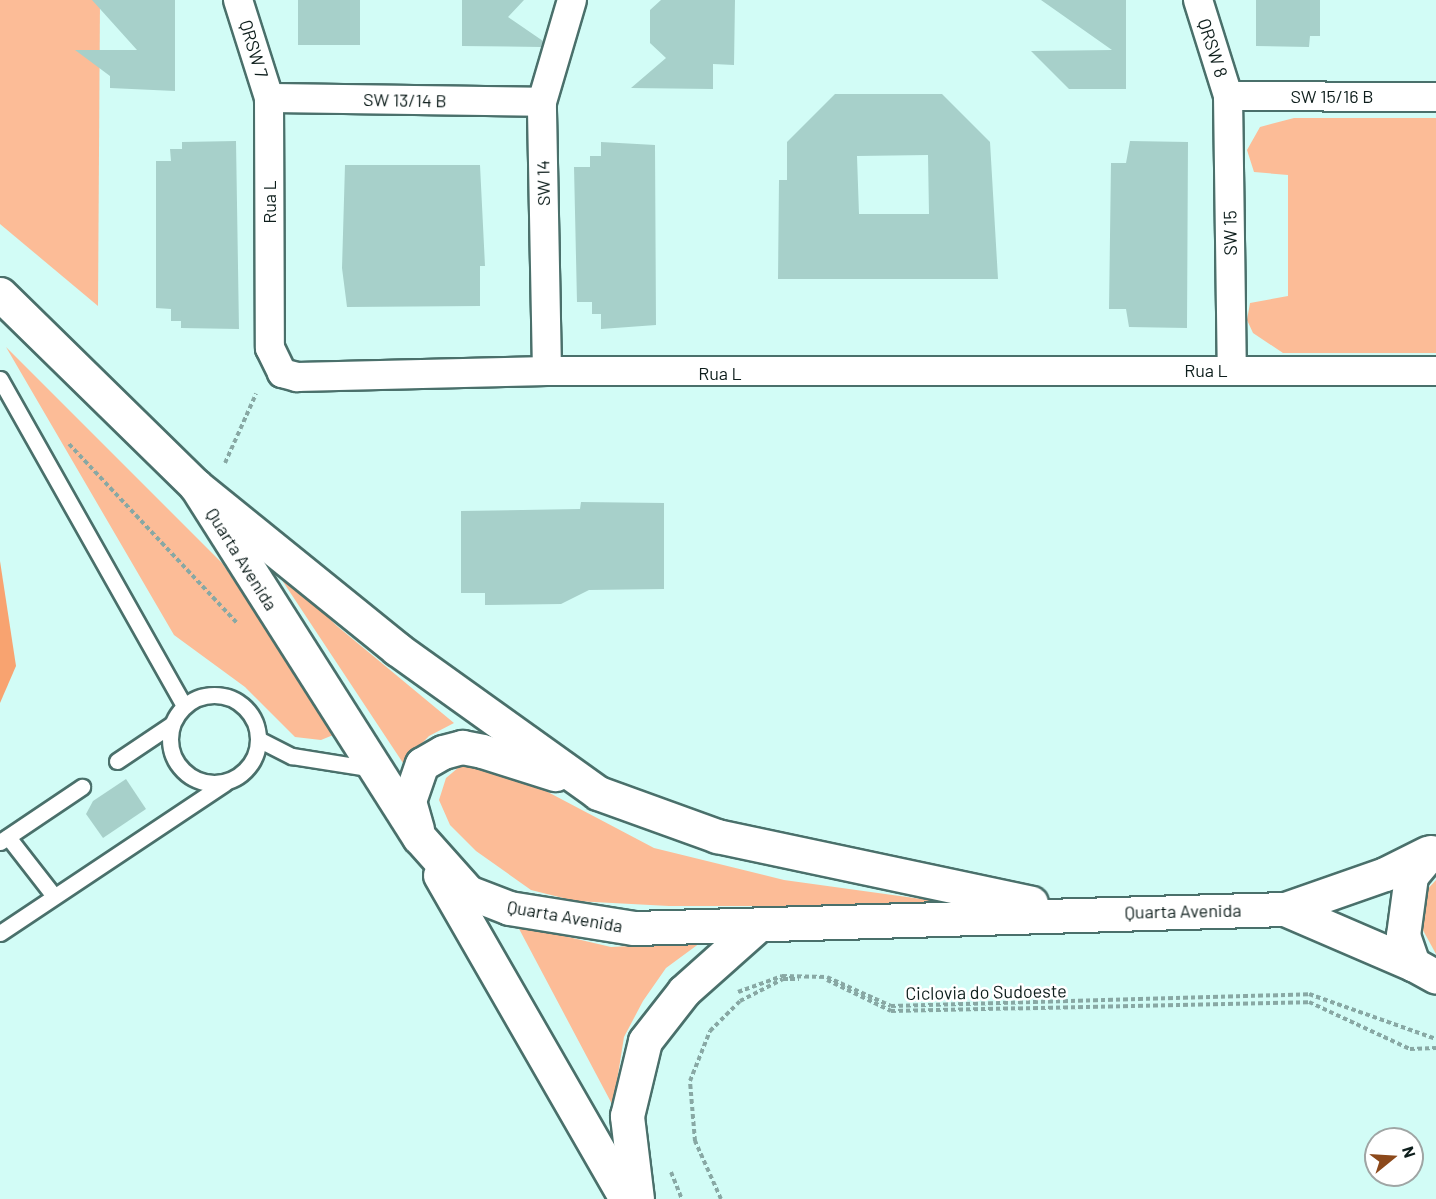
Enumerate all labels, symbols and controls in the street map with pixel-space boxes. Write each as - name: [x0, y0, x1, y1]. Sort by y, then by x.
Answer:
- street label: QRSW 8: [1193, 16, 1233, 80]
- street label: QRSW 7: [235, 17, 273, 81]
- street label: SW 15/16 B: [1291, 85, 1373, 107]
- street label: SW 13/14 B: [363, 88, 447, 112]
- street label: SW 14: [532, 160, 554, 206]
- street label: Rua L: [258, 180, 280, 224]
- street label: SW 15: [1219, 210, 1241, 256]
- street label: Rua L: [1184, 359, 1228, 381]
- street label: Rua L: [698, 362, 742, 384]
- street label: Quarta Avenida: [202, 504, 282, 614]
- street label: Quarta Avenida: [506, 895, 624, 937]
- street label: Quarta Avenida: [1124, 899, 1242, 923]
- street label: Ciclovia do Sudoeste: [905, 980, 1067, 1004]
- north arrow: [1364, 1127, 1424, 1187]
- text: N: [1399, 1144, 1420, 1160]

